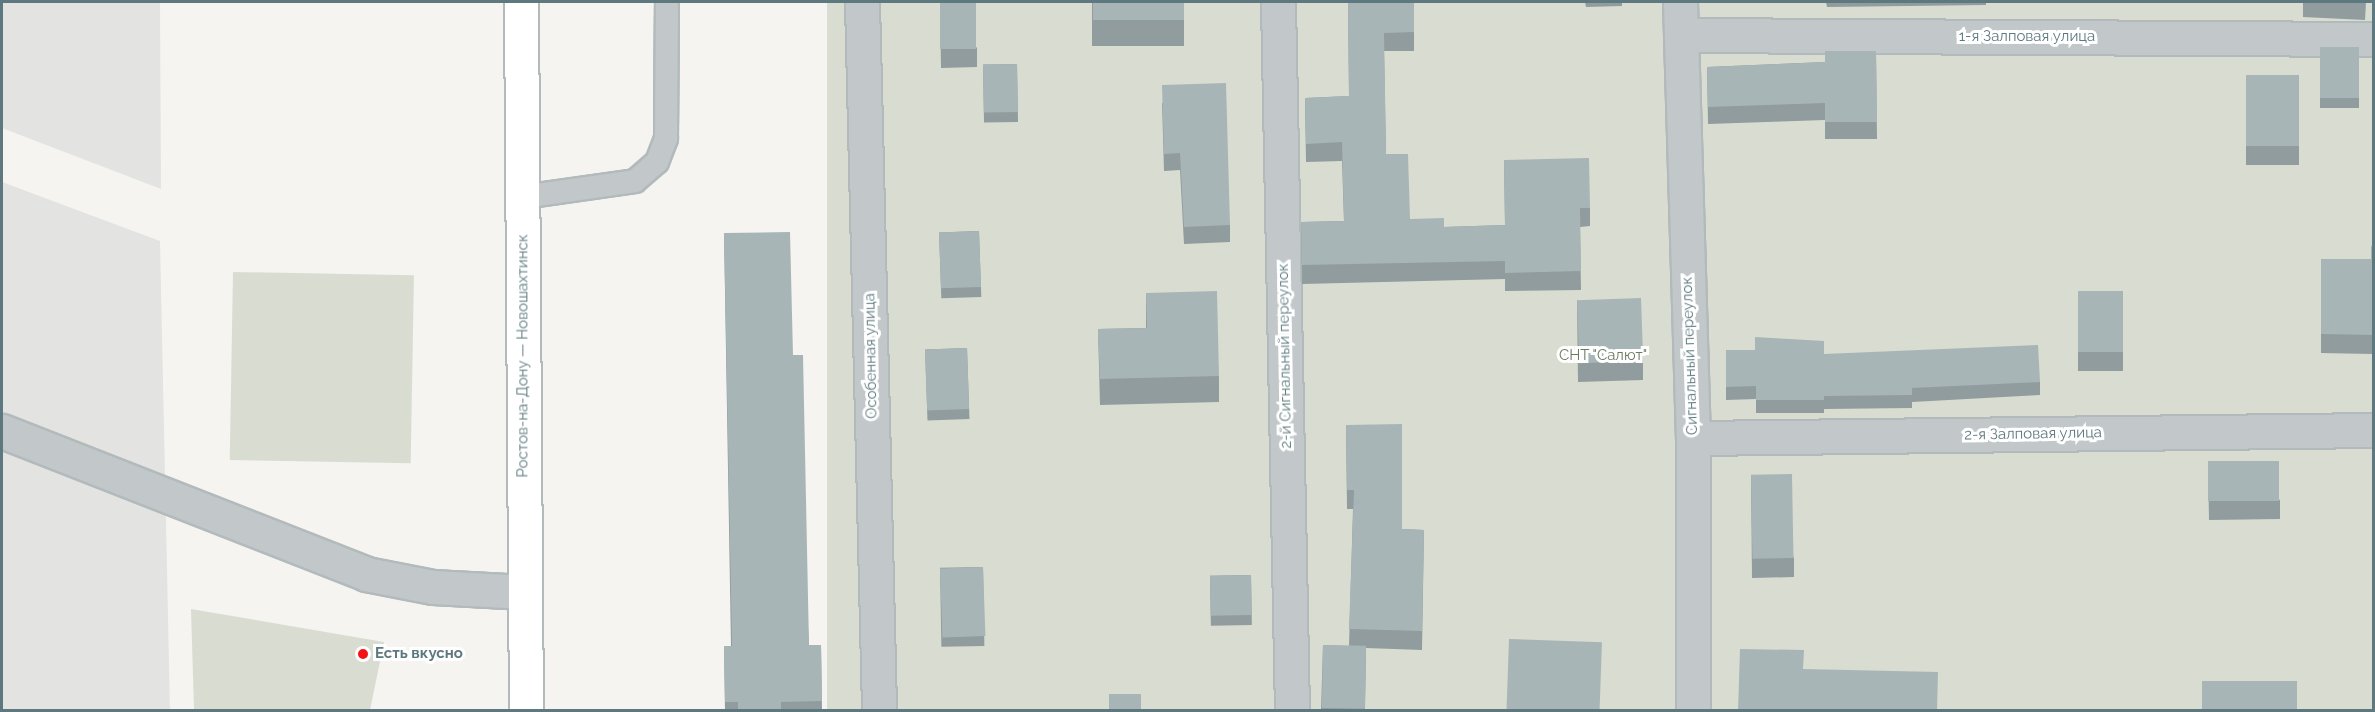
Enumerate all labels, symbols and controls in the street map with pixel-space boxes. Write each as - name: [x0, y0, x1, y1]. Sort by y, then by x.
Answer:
- street label: 1-я Залповая улица: [1959, 28, 2095, 46]
- street label: Ростов-на-Дону — Новошахтинск: [514, 234, 532, 478]
- street label: 2-й Сигнальный переулок: [1274, 263, 1296, 449]
- street label: Сигнальный переулок: [1678, 277, 1702, 435]
- street label: Особенная улица: [861, 293, 881, 419]
- park label: СНТ "Салют": [1559, 347, 1647, 365]
- street label: 2-я Залповая улица: [1964, 424, 2102, 444]
- place label: Есть вкусно: [375, 645, 463, 663]
- marker: Есть вкусно: [356, 647, 370, 661]

